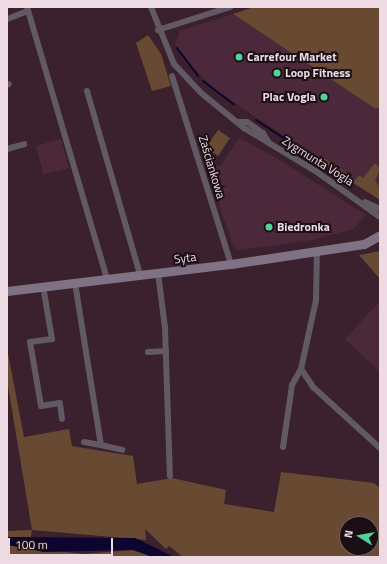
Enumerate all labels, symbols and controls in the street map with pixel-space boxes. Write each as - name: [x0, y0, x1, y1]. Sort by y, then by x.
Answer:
- place label: Carrefour Market: [247, 50, 337, 64]
- marker: Carrefour Market: [234, 52, 244, 62]
- place label: Loop Fitness: [285, 66, 351, 80]
- marker: Loop Fitness: [272, 68, 282, 78]
- place label: Plac Vogla: [263, 90, 316, 104]
- marker: Plac Vogla: [319, 92, 329, 102]
- street label: Zygmunta Vogla: [280, 133, 356, 189]
- street label: Zaściankowa: [196, 134, 228, 200]
- place label: Biedronka: [277, 220, 330, 234]
- marker: Biedronka: [264, 222, 274, 232]
- street label: Syta: [173, 249, 197, 267]
- north arrow: [339, 516, 379, 556]
- text: N: [340, 529, 357, 539]
- scale bar: [10, 530, 115, 556]
- text: 100 m: [15, 535, 48, 554]

